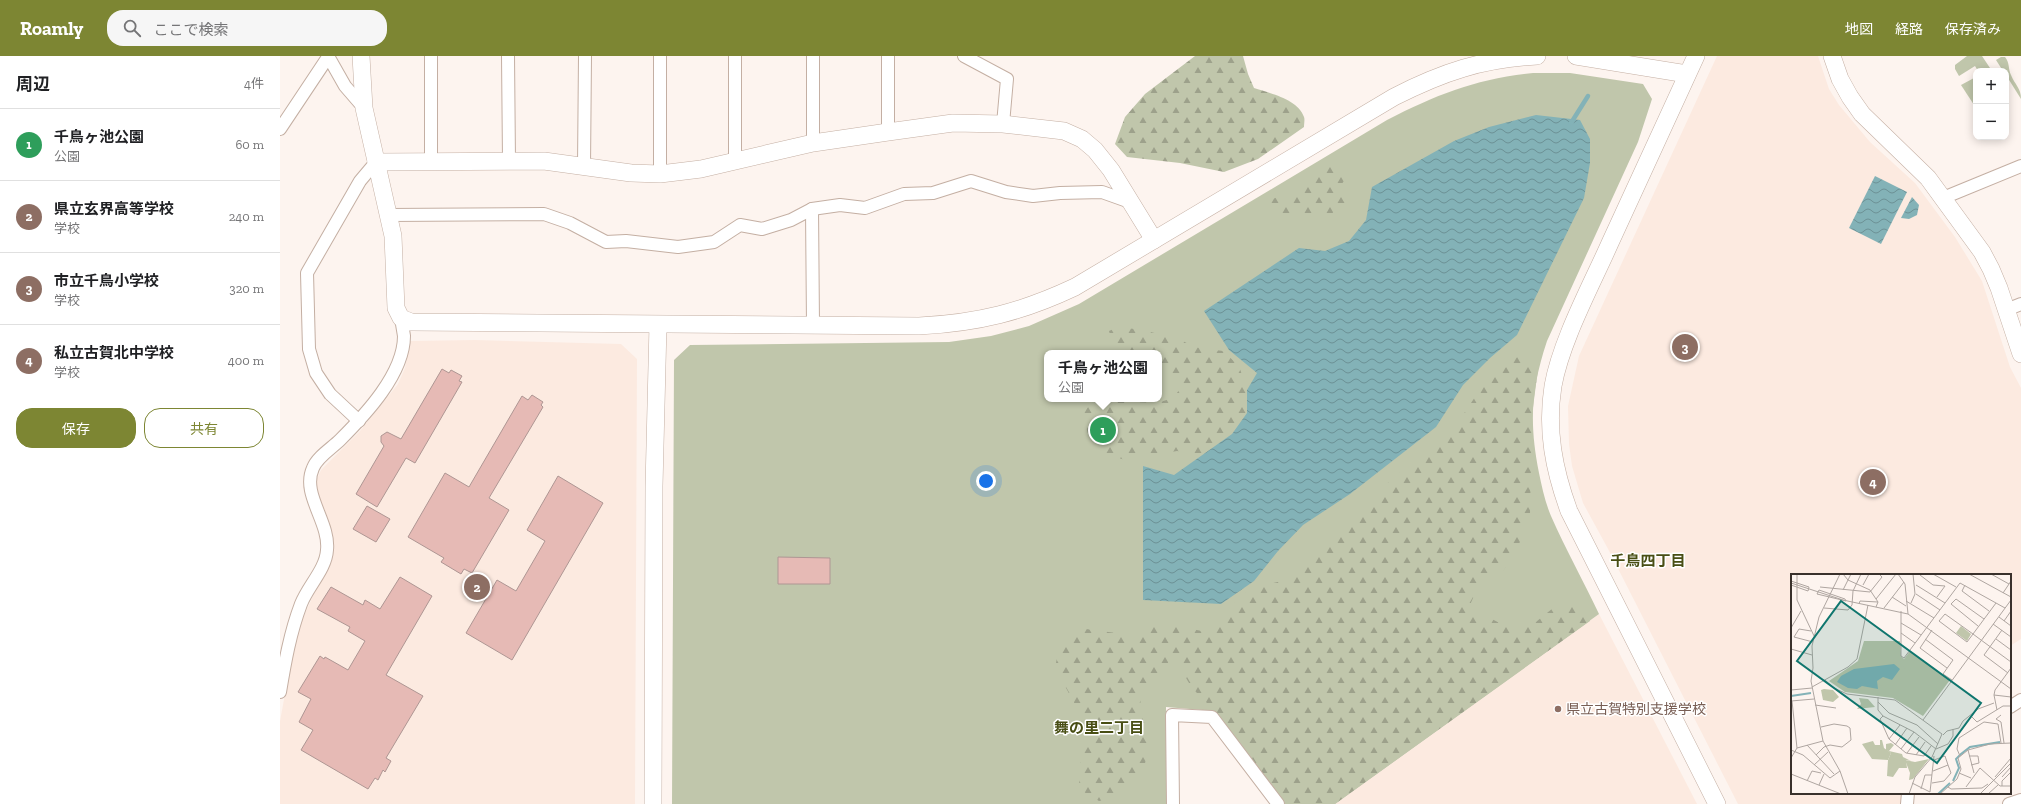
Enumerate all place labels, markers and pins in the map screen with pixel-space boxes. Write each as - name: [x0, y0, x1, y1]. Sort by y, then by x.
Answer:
- pin: 3: [1672, 332, 1698, 362]
- pin: 1: [1090, 415, 1116, 445]
- pin: 4: [1860, 467, 1886, 497]
- pin: 2: [464, 572, 490, 602]
- place label: 県立古賀特別支援学校: [1566, 701, 1706, 718]
- marker: 県立古賀特別支援学校: [1553, 704, 1563, 714]

